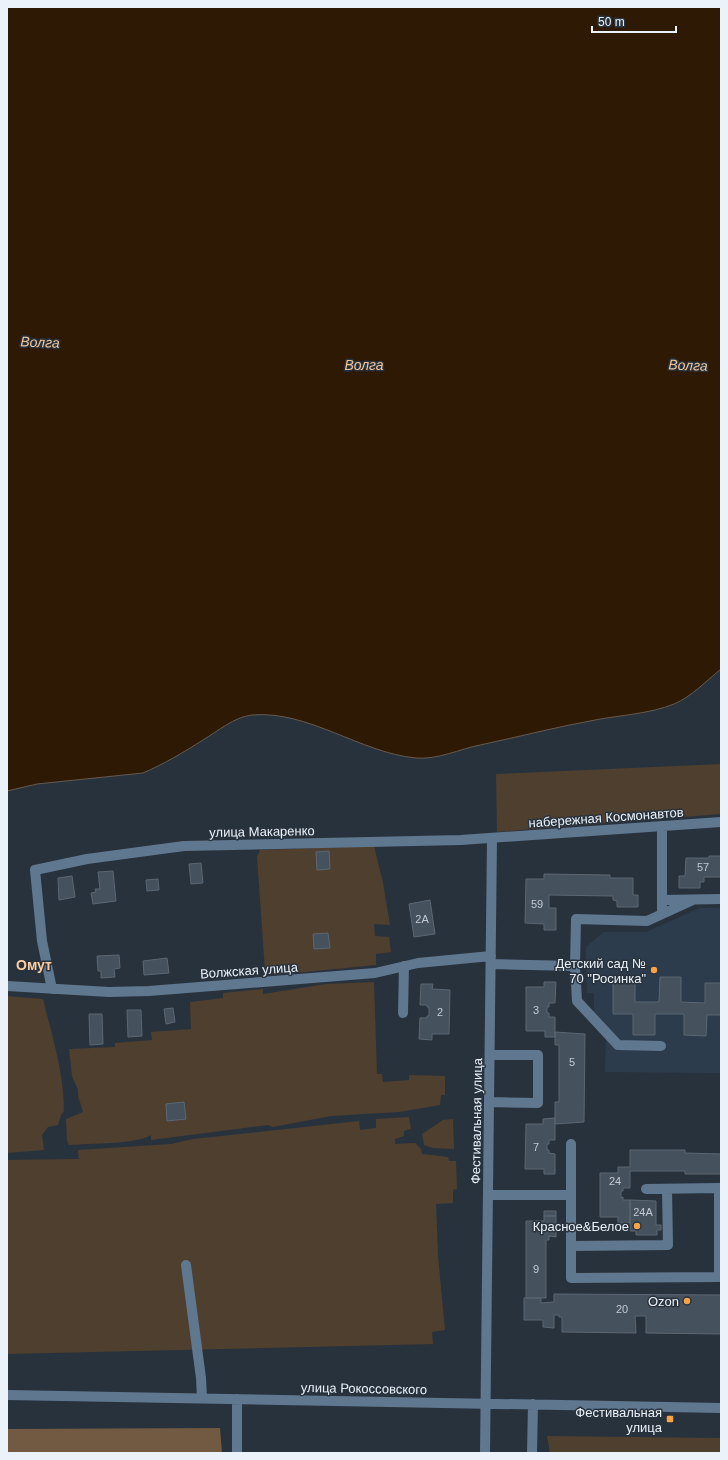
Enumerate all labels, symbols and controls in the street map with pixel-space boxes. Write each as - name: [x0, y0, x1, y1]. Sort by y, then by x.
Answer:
- scale bar: [592, 8, 676, 34]
- text: 50 m: [598, 15, 625, 29]
- water label: Волга: [20, 333, 60, 351]
- water label: Волга: [668, 356, 708, 374]
- water label: Волга: [344, 357, 384, 373]
- street label: набережная Космонавтов: [528, 805, 684, 830]
- street label: улица Макаренко: [209, 823, 315, 840]
- house number: 57: [697, 861, 709, 873]
- house number: 59: [531, 898, 543, 910]
- house number: 2А: [415, 913, 429, 925]
- place label: Детский сад № 70 "Росинка": [555, 956, 646, 986]
- district label: Омут: [16, 957, 52, 973]
- street label: Волжская улица: [200, 960, 299, 981]
- marker: Детский сад № 70 "Росинка": [649, 965, 659, 975]
- house number: 3: [533, 1004, 539, 1016]
- house number: 2: [437, 1006, 443, 1018]
- house number: 5: [569, 1056, 575, 1068]
- street label: Фестивальная улица: [468, 1057, 485, 1184]
- house number: 7: [533, 1141, 539, 1153]
- house number: 24: [609, 1175, 621, 1187]
- house number: 24А: [633, 1206, 653, 1218]
- place label: Красное&Белое: [533, 1219, 629, 1234]
- marker: Красное&Белое: [632, 1221, 642, 1231]
- house number: 9: [533, 1263, 539, 1275]
- place label: Ozon: [648, 1294, 679, 1309]
- marker: Ozon: [682, 1296, 692, 1306]
- house number: 20: [616, 1303, 628, 1315]
- street label: улица Рокоссовского: [301, 1380, 427, 1397]
- place label: Фестивальная улица: [575, 1405, 663, 1435]
- marker: Фестивальная улица: [665, 1414, 675, 1424]

